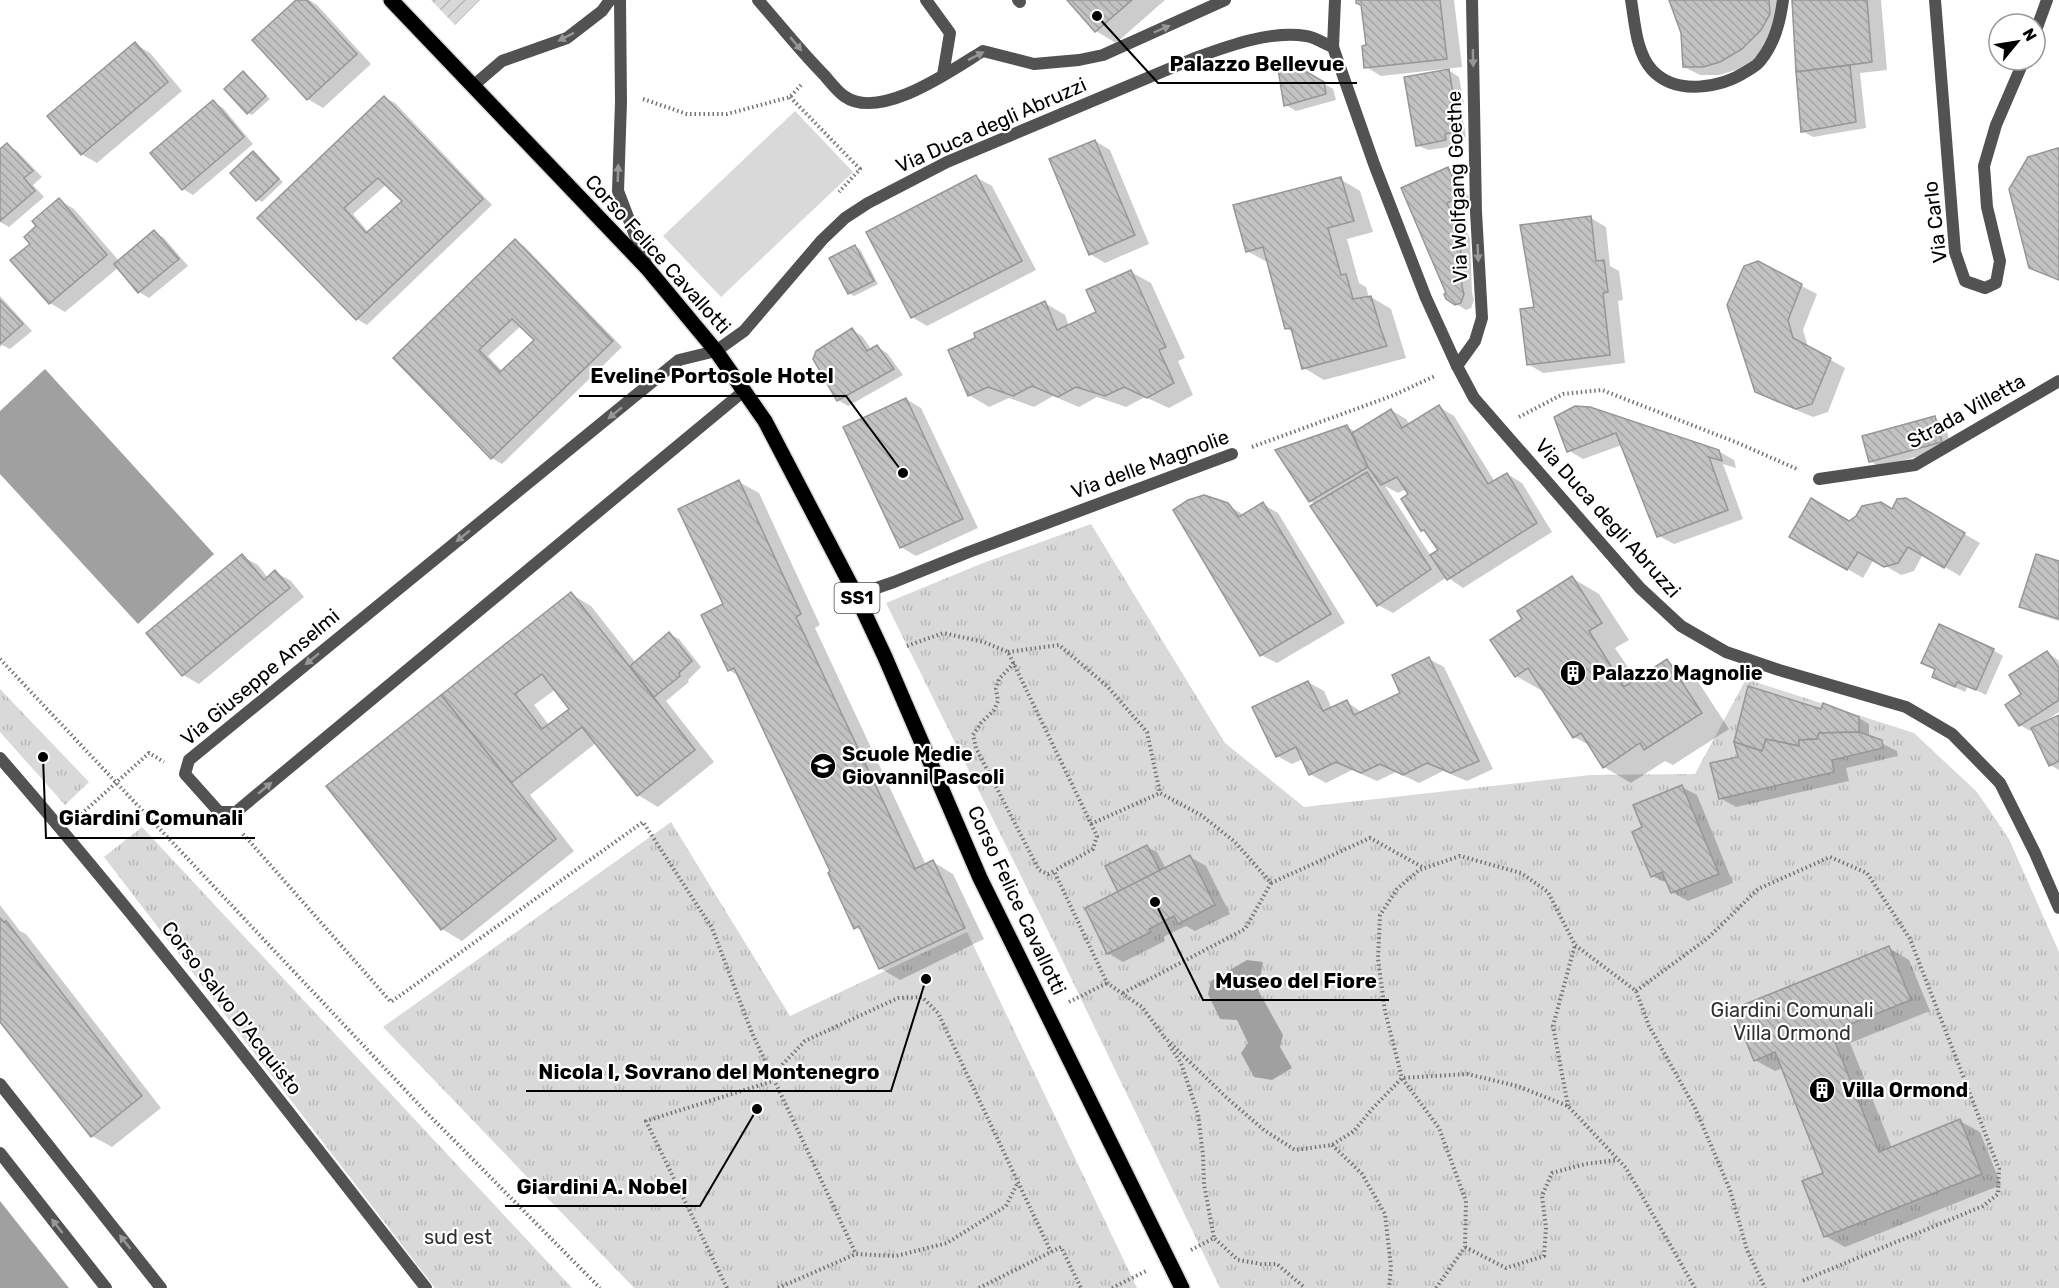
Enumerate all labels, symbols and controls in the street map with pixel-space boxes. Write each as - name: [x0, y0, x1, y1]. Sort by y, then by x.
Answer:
- north arrow: [1987, 12, 2047, 72]
- one-way arrow: [1153, 24, 1171, 33]
- text: N: [2018, 25, 2041, 44]
- one-way arrow: [557, 32, 574, 42]
- one-way arrow: [789, 36, 802, 51]
- callout: Palazzo Bellevue: [1158, 44, 1357, 83]
- one-way arrow: [1468, 49, 1478, 68]
- one-way arrow: [967, 51, 985, 61]
- text: Palazzo Bellevue: [1170, 51, 1344, 76]
- street label: Via Duca degli Abruzzi: [892, 72, 1090, 178]
- street label: Via Wolfgang Goethe: [1442, 90, 1472, 284]
- one-way arrow: [614, 163, 623, 182]
- street label: Corso Felice Cavallotti: [580, 169, 736, 339]
- street label: Via Carlo: [1918, 180, 1952, 264]
- one-way arrow: [1474, 244, 1483, 263]
- callout: Eveline Portosole Hotel: [579, 357, 846, 396]
- text: Eveline Portosole Hotel: [590, 363, 834, 388]
- street label: Strada Villetta: [1903, 369, 2029, 453]
- one-way arrow: [607, 406, 622, 419]
- street label: Via delle Magnolie: [1068, 424, 1232, 504]
- street label: Via Duca degli Abruzzi: [1530, 433, 1686, 603]
- one-way arrow: [456, 530, 471, 542]
- road number: SS1: [834, 583, 880, 613]
- street label: Via Giuseppe Anselmi: [176, 604, 344, 750]
- one-way arrow: [304, 653, 320, 666]
- building icon: Palazzo Magnolie: [1558, 658, 1588, 688]
- place label: Palazzo Magnolie: [1592, 661, 1763, 685]
- place label: Scuole Medie Giovanni Pascoli: [842, 742, 1005, 789]
- school or university icon: Scuole Medie Giovanni Pascoli: [808, 751, 838, 781]
- one-way arrow: [257, 781, 273, 794]
- callout: Giardini Comunali: [46, 799, 255, 838]
- street label: Corso Felice Cavallotti: [963, 802, 1071, 998]
- text: Giardini Comunali: [59, 805, 243, 830]
- street label: Corso Salvo D'Acquisto: [157, 916, 307, 1100]
- callout: Museo del Fiore: [1203, 961, 1389, 1000]
- text: Museo del Fiore: [1215, 968, 1377, 993]
- park label: Giardini Comunali Villa Ormond: [1711, 998, 1873, 1045]
- callout: Nicola I, Sovrano del Montenegro: [526, 1052, 891, 1091]
- text: Nicola I, Sovrano del Montenegro: [538, 1059, 880, 1084]
- building icon: Villa Ormond: [1807, 1075, 1837, 1105]
- place label: Villa Ormond: [1842, 1078, 1968, 1102]
- callout: Giardini A. Nobel: [505, 1167, 700, 1206]
- text: Giardini A. Nobel: [517, 1174, 687, 1199]
- one-way arrow: [52, 1218, 64, 1233]
- park label: sud est: [424, 1225, 492, 1249]
- one-way arrow: [118, 1234, 131, 1250]

